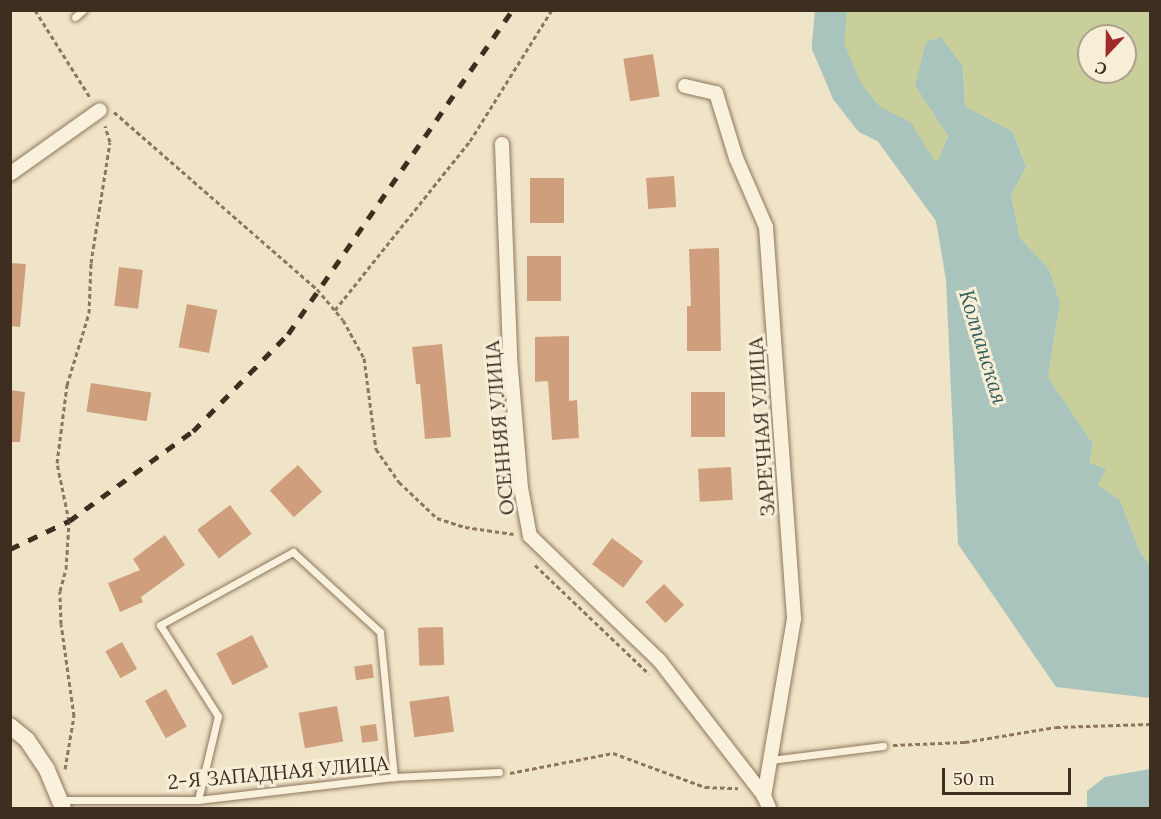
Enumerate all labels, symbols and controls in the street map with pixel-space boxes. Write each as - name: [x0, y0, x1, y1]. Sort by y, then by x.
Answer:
- north arrow: [1077, 24, 1137, 84]
- text: С: [1092, 58, 1110, 80]
- water label: Колпанская: [954, 287, 1012, 407]
- street label: ЗАРЕЧНАЯ УЛИЦА: [743, 337, 779, 517]
- street label: ОСЕННЯЯ УЛИЦА: [479, 340, 519, 516]
- street label: 2-Я ЗАПАДНАЯ УЛИЦА: [167, 750, 389, 794]
- scale bar: [945, 756, 1074, 794]
- text: 50 m: [953, 767, 995, 790]

